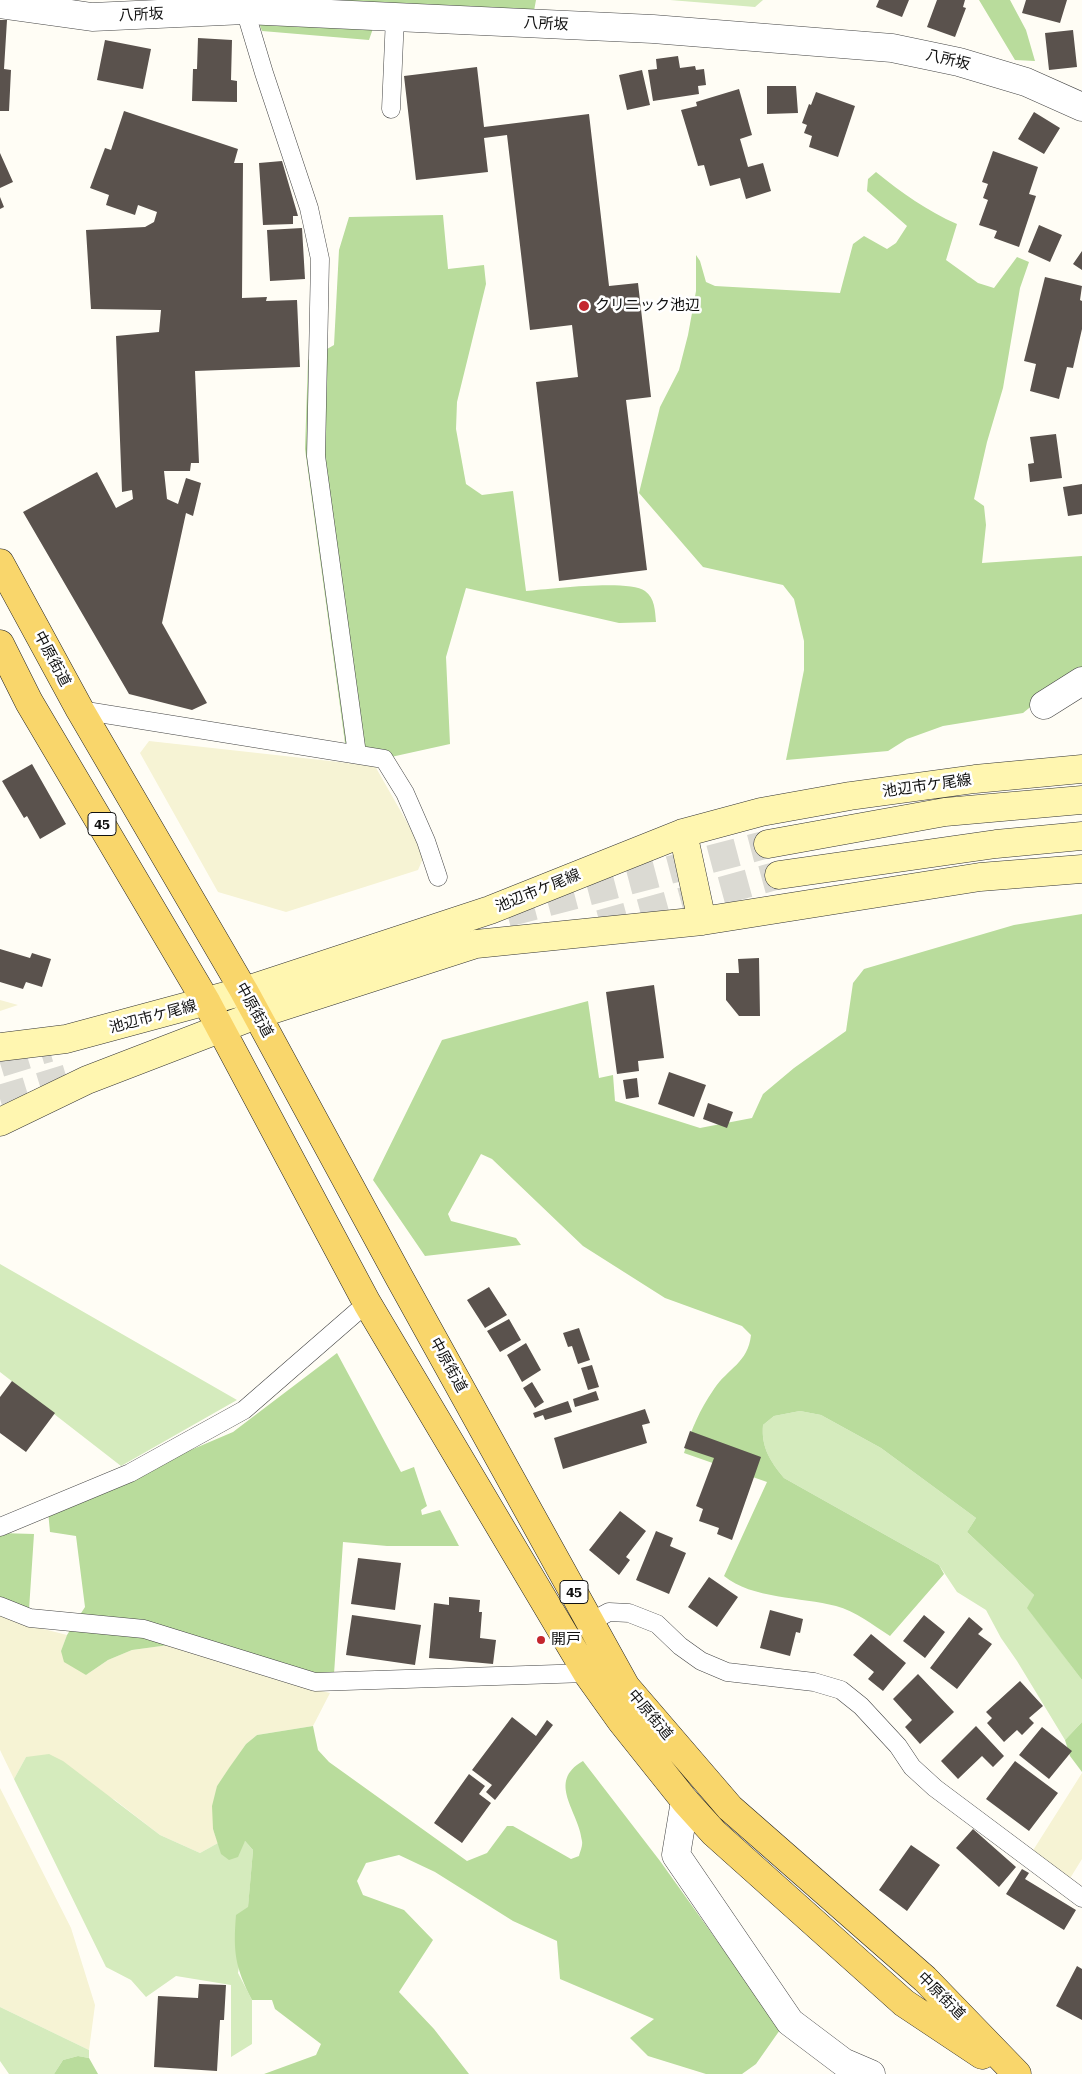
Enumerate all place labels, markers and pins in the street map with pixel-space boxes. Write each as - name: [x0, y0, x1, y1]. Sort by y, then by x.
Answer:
- place label: クリニック池辺: [595, 297, 700, 315]
- marker: クリニック池辺: [577, 299, 591, 313]
- place label: 開戸: [551, 1631, 581, 1649]
- marker: 開戸: [535, 1634, 547, 1646]

